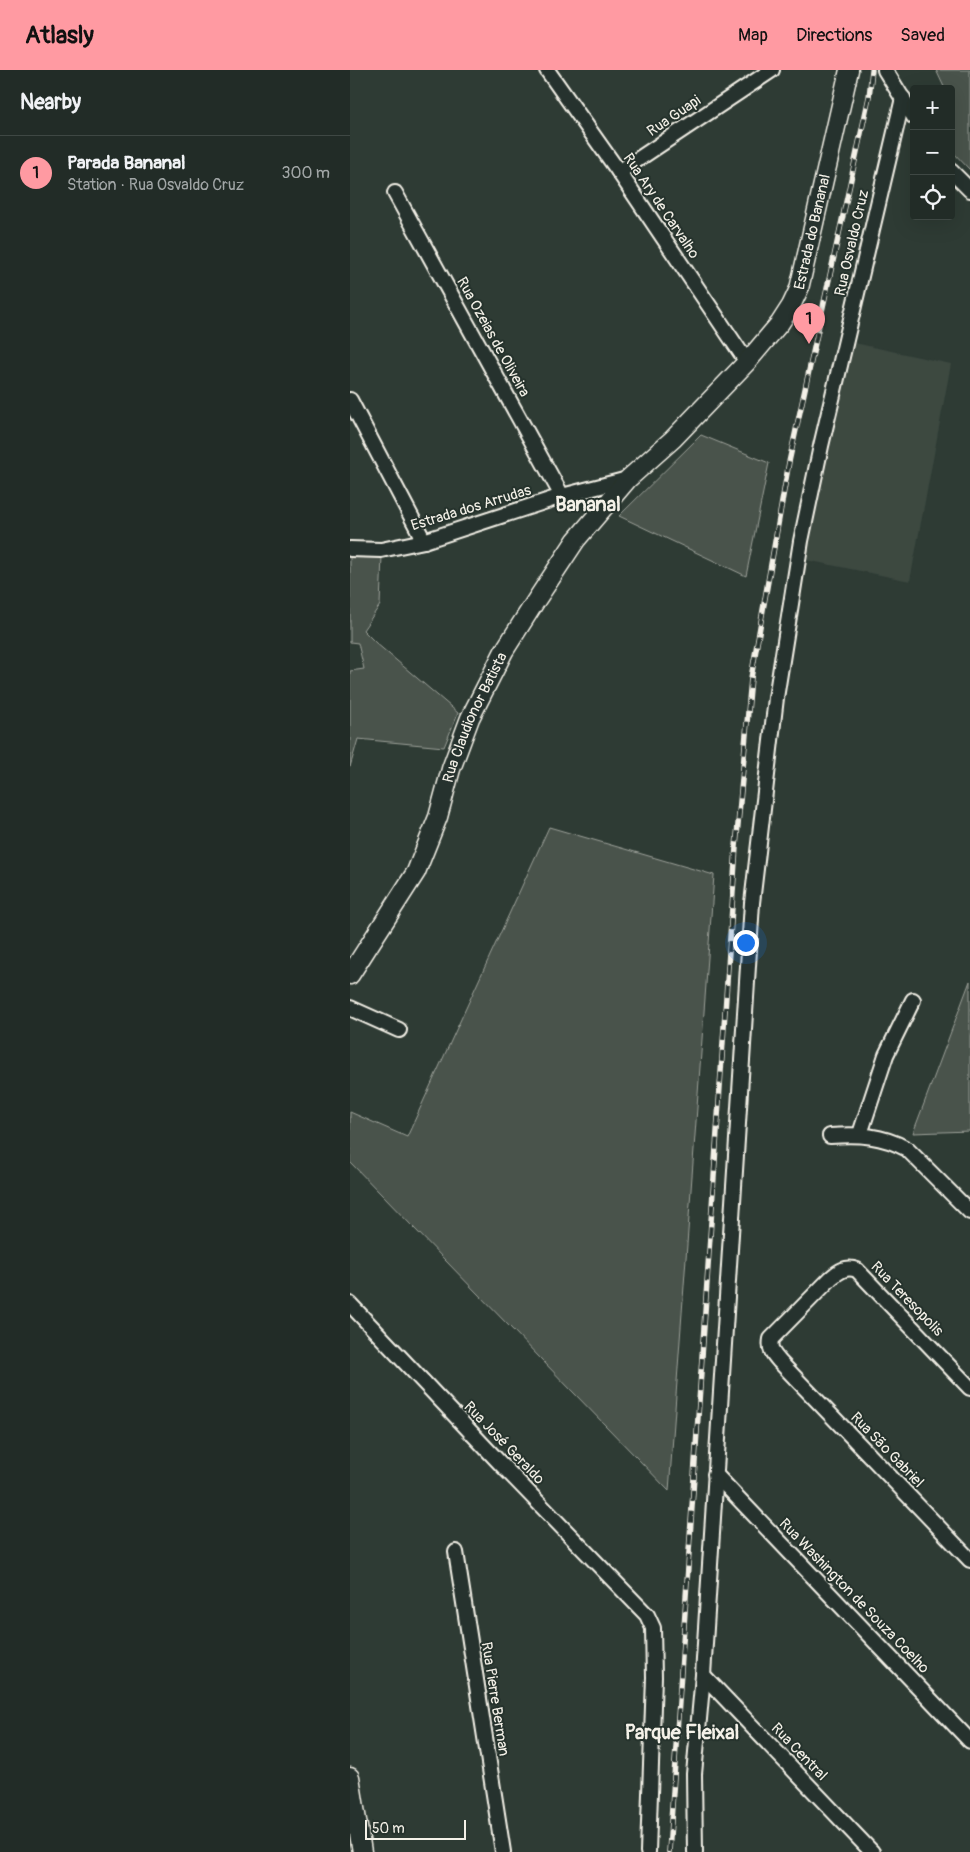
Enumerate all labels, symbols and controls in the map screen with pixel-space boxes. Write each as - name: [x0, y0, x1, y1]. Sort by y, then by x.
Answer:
- text: Atlasly: [25, 21, 94, 50]
- text: Map: [738, 24, 768, 47]
- text: Directions: [796, 24, 872, 47]
- text: Saved: [900, 24, 945, 47]
- map controls: [910, 85, 955, 220]
- button: +: [910, 85, 955, 130]
- text: Nearby: [20, 89, 81, 116]
- street label: Rua Guapi: [644, 91, 705, 141]
- button: −: [910, 130, 955, 175]
- street label: Rua Ary de Carvalho: [619, 150, 703, 262]
- text: Parada Bananal: [67, 151, 186, 175]
- text: 1: [33, 163, 39, 183]
- text: 300 m: [282, 163, 330, 183]
- street label: Estrada do Bananal: [790, 172, 834, 292]
- text: Station · Rua Osvaldo Cruz: [67, 175, 244, 195]
- button: locate: [910, 175, 955, 220]
- street label: Rua Osvaldo Cruz: [831, 188, 873, 298]
- street label: Rua Ozeias de Oliveira: [452, 274, 534, 400]
- pin: 1: [793, 303, 825, 344]
- street label: Estrada dos Arrudas: [409, 481, 534, 535]
- district label: Bananal: [555, 492, 621, 517]
- street label: Rua Claudionor Batista: [438, 649, 511, 785]
- your location: [733, 930, 759, 956]
- street label: Rua Teresopolis: [867, 1258, 948, 1341]
- street label: Rua José Geraldo: [460, 1398, 548, 1488]
- street label: Rua São Gabriel: [846, 1408, 928, 1492]
- street label: Rua Washington de Souza Coelho: [775, 1514, 933, 1678]
- street label: Rua Pierre Berman: [477, 1640, 513, 1758]
- street label: Rua Central: [767, 1719, 831, 1785]
- district label: Parque Fleixal: [625, 1720, 739, 1745]
- scale bar: [365, 1817, 466, 1840]
- text: 50 m: [372, 1820, 405, 1837]

